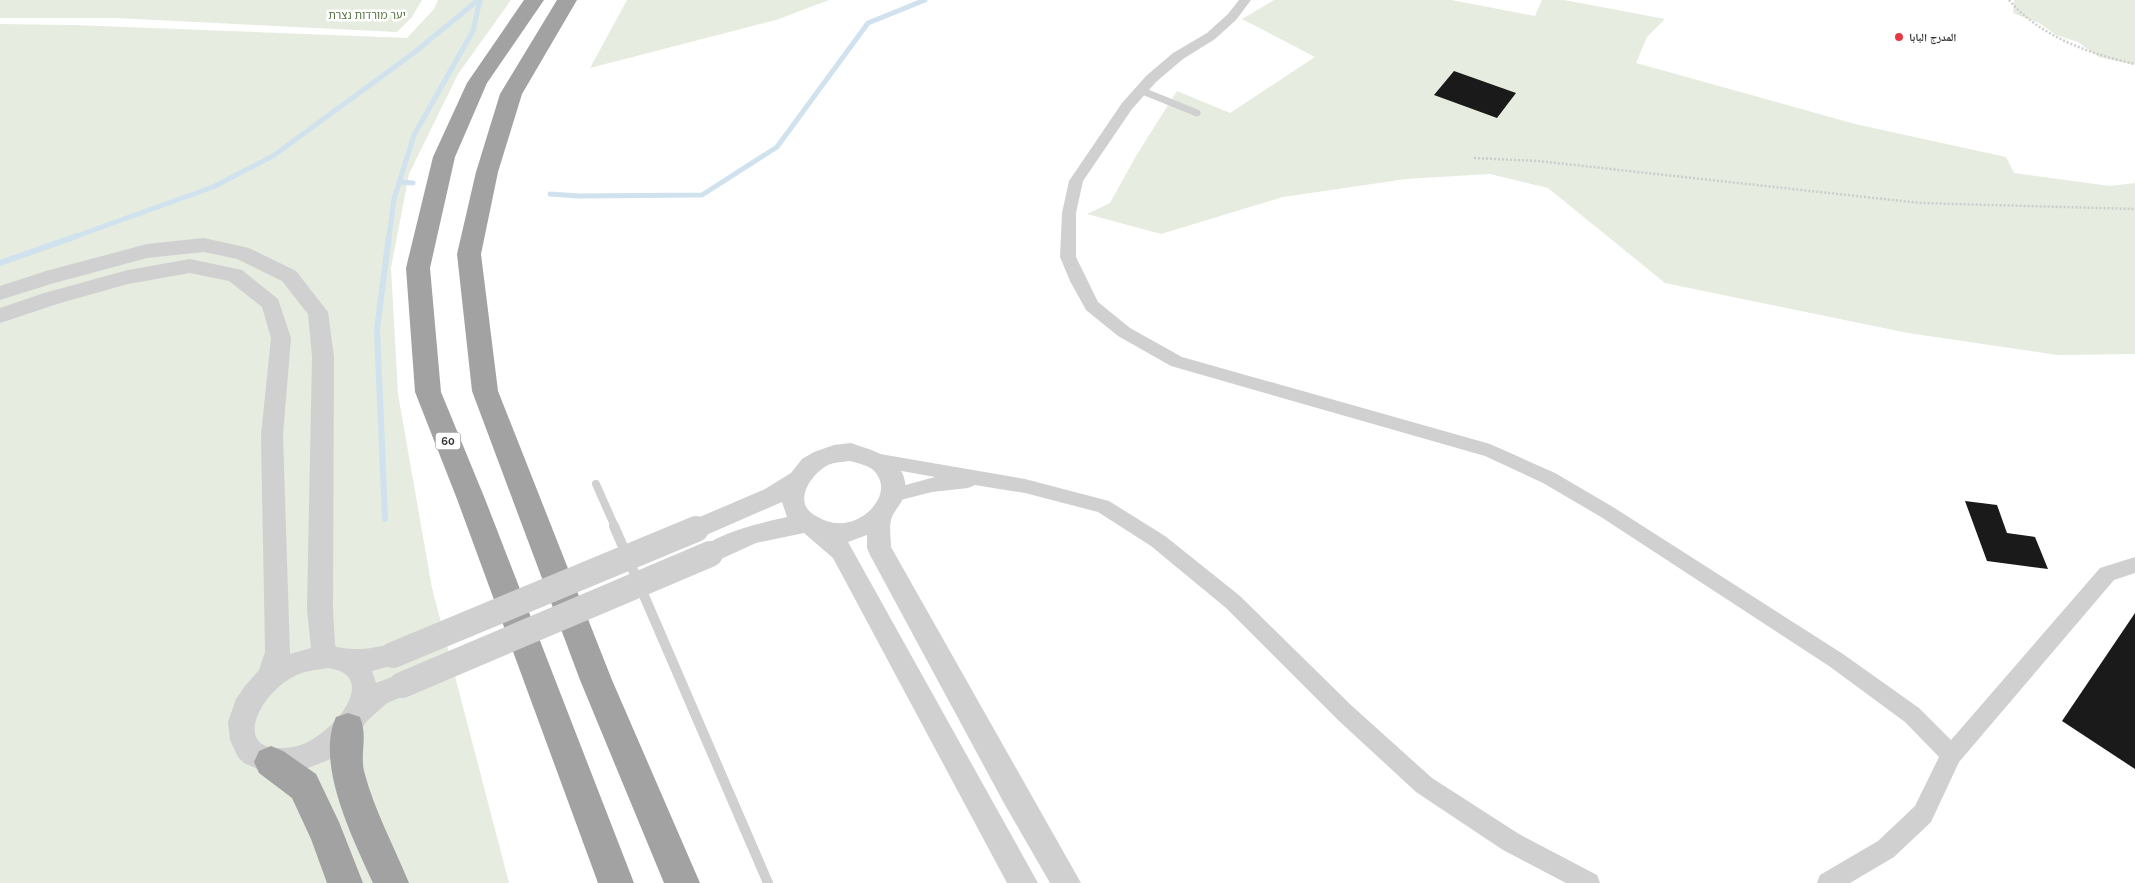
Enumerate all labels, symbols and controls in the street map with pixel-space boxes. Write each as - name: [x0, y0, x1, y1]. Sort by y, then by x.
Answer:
- park label: יער מורדות נצרת: [328, 9, 406, 22]
- marker: المدرج البابا: [1893, 31, 1905, 43]
- place label: المدرج البابا: [1909, 31, 1956, 45]
- road number: 60: [436, 432, 460, 450]

